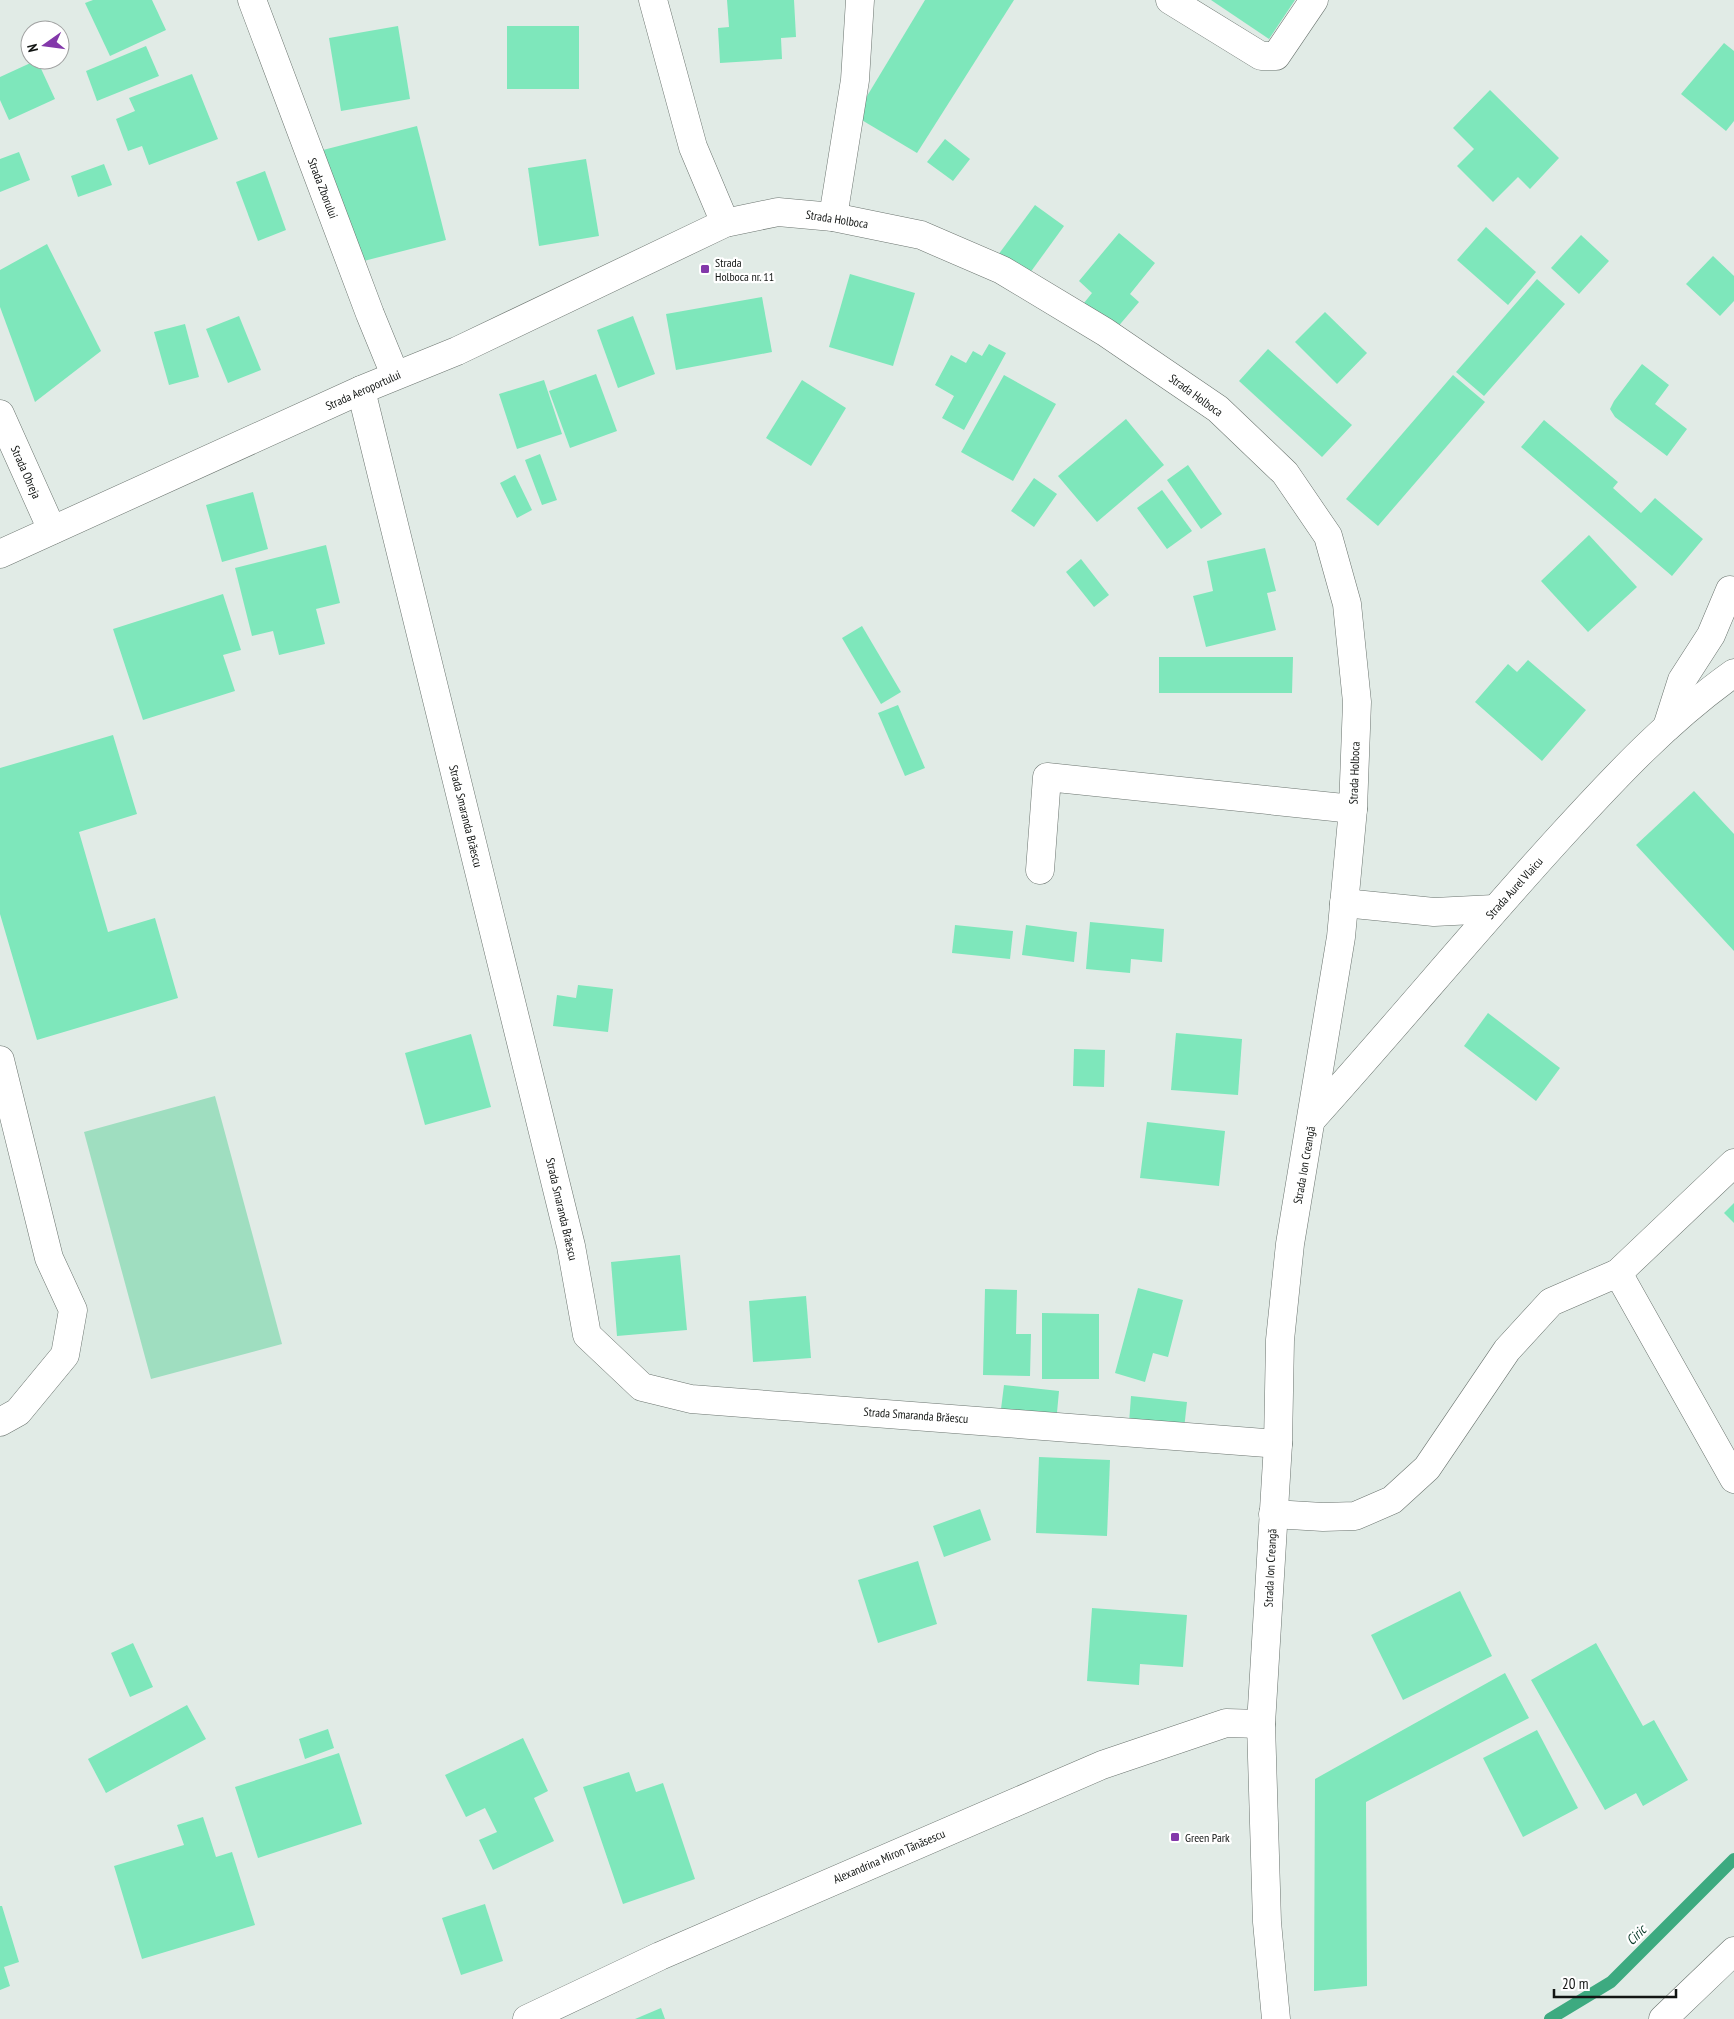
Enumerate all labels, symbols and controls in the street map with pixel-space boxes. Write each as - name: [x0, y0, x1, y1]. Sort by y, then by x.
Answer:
- north arrow: [20, 20, 70, 70]
- text: N: [23, 42, 42, 54]
- street label: Strada Zborului: [305, 156, 341, 220]
- street label: Strada Holboca: [805, 207, 869, 231]
- place label: Strada Holboca nr. 11: [715, 255, 774, 284]
- marker: Strada Holboca nr. 11: [699, 263, 711, 275]
- street label: Strada Aeroportului: [323, 367, 403, 413]
- street label: Strada Holboca: [1166, 370, 1226, 420]
- street label: Strada Obreja: [8, 443, 44, 501]
- street label: Strada Holboca: [1345, 741, 1363, 805]
- street label: Strada Smaranda Brăescu: [446, 763, 486, 869]
- street label: Strada Aurel Vlaicu: [1482, 854, 1546, 922]
- street label: Strada Ion Creangă: [1290, 1125, 1318, 1205]
- street label: Strada Smaranda Brăescu: [543, 1156, 581, 1262]
- street label: Strada Smaranda Brăescu: [863, 1404, 969, 1426]
- street label: Strada Ion Creangă: [1260, 1528, 1280, 1608]
- street label: Alexandrina Miron Tănăsescu: [831, 1826, 947, 1886]
- place label: Green Park: [1185, 1830, 1230, 1845]
- marker: Green Park: [1169, 1831, 1181, 1843]
- water label: Ciric: [1622, 1920, 1651, 1949]
- scale bar: [1554, 1966, 1676, 1998]
- text: 20 m: [1562, 1974, 1588, 1993]

